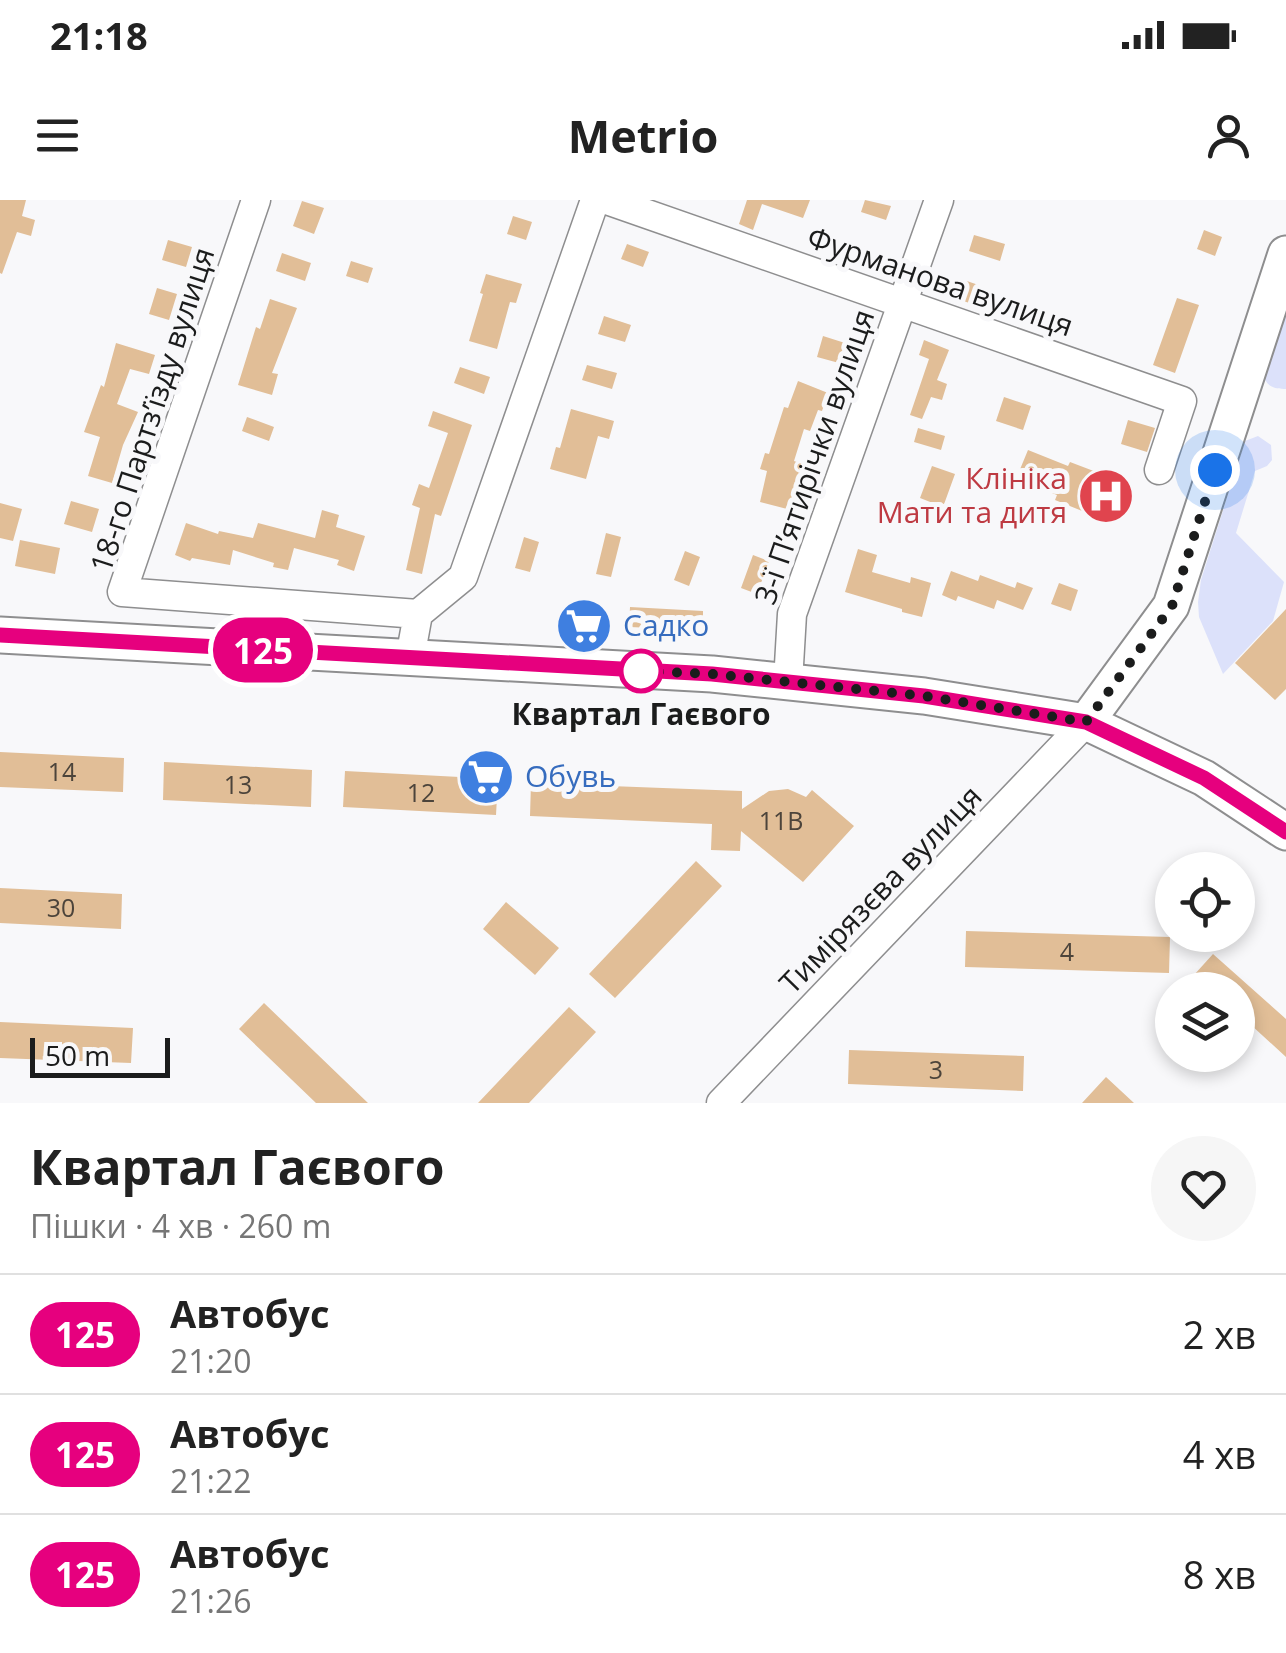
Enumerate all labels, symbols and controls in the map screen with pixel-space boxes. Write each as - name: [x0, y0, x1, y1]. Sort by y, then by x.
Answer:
- text: 21:18: [50, 9, 148, 61]
- text: Metrio: [568, 105, 718, 166]
- icon: menu: [30, 108, 85, 163]
- icon: person: [1201, 108, 1256, 163]
- street label: Фурманова вулиця: [802, 216, 1079, 345]
- street label: 18-го Партз’їзду вулиця: [80, 242, 224, 577]
- street label: 3-ї П’ятирічки вулиця: [744, 304, 883, 609]
- your location: [1190, 445, 1240, 495]
- place label: Клініка Мати та дитя: [877, 457, 1067, 532]
- hospital icon: Клініка Мати та дитя: [1076, 466, 1136, 526]
- supermarket icon: Садко: [554, 596, 614, 656]
- place label: Садко: [623, 604, 709, 645]
- line badge: 125: [206, 618, 320, 682]
- text: 125: [233, 627, 293, 674]
- marker: Квартал Гаєвого: [620, 650, 662, 692]
- place label: Квартал Гаєвого: [511, 693, 771, 734]
- supermarket icon: Обувь: [456, 747, 516, 807]
- house number: 14: [48, 754, 76, 788]
- place label: Обувь: [525, 755, 616, 796]
- house number: 13: [224, 767, 252, 801]
- house number: 12: [407, 775, 435, 809]
- street label: Тимірязєва вулиця: [770, 776, 990, 1002]
- house number: 11В: [759, 803, 803, 837]
- map controls: [1155, 852, 1255, 1072]
- button: locate: [1155, 852, 1255, 952]
- house number: 30: [47, 890, 75, 924]
- house number: 4: [1060, 934, 1074, 968]
- button: layers: [1155, 972, 1255, 1072]
- scale bar: [30, 1033, 170, 1078]
- text: 50 m: [45, 1036, 110, 1074]
- house number: 3: [929, 1052, 943, 1086]
- text: Квартал Гаєвого: [30, 1134, 444, 1199]
- button: heart: [1151, 1136, 1256, 1241]
- text: Пішки · 4 хв · 260 m: [30, 1204, 331, 1247]
- text: Автобус: [170, 1287, 329, 1339]
- text: 2 хв: [1183, 1308, 1256, 1360]
- text: 125: [55, 1311, 115, 1358]
- text: 21:20: [170, 1339, 252, 1382]
- text: Автобус: [170, 1407, 329, 1459]
- text: 4 хв: [1183, 1428, 1256, 1480]
- text: 125: [55, 1431, 115, 1478]
- text: 21:22: [170, 1459, 252, 1502]
- text: Автобус: [170, 1527, 329, 1579]
- text: 8 хв: [1183, 1548, 1256, 1600]
- text: 125: [55, 1551, 115, 1598]
- text: 21:26: [170, 1579, 252, 1622]

